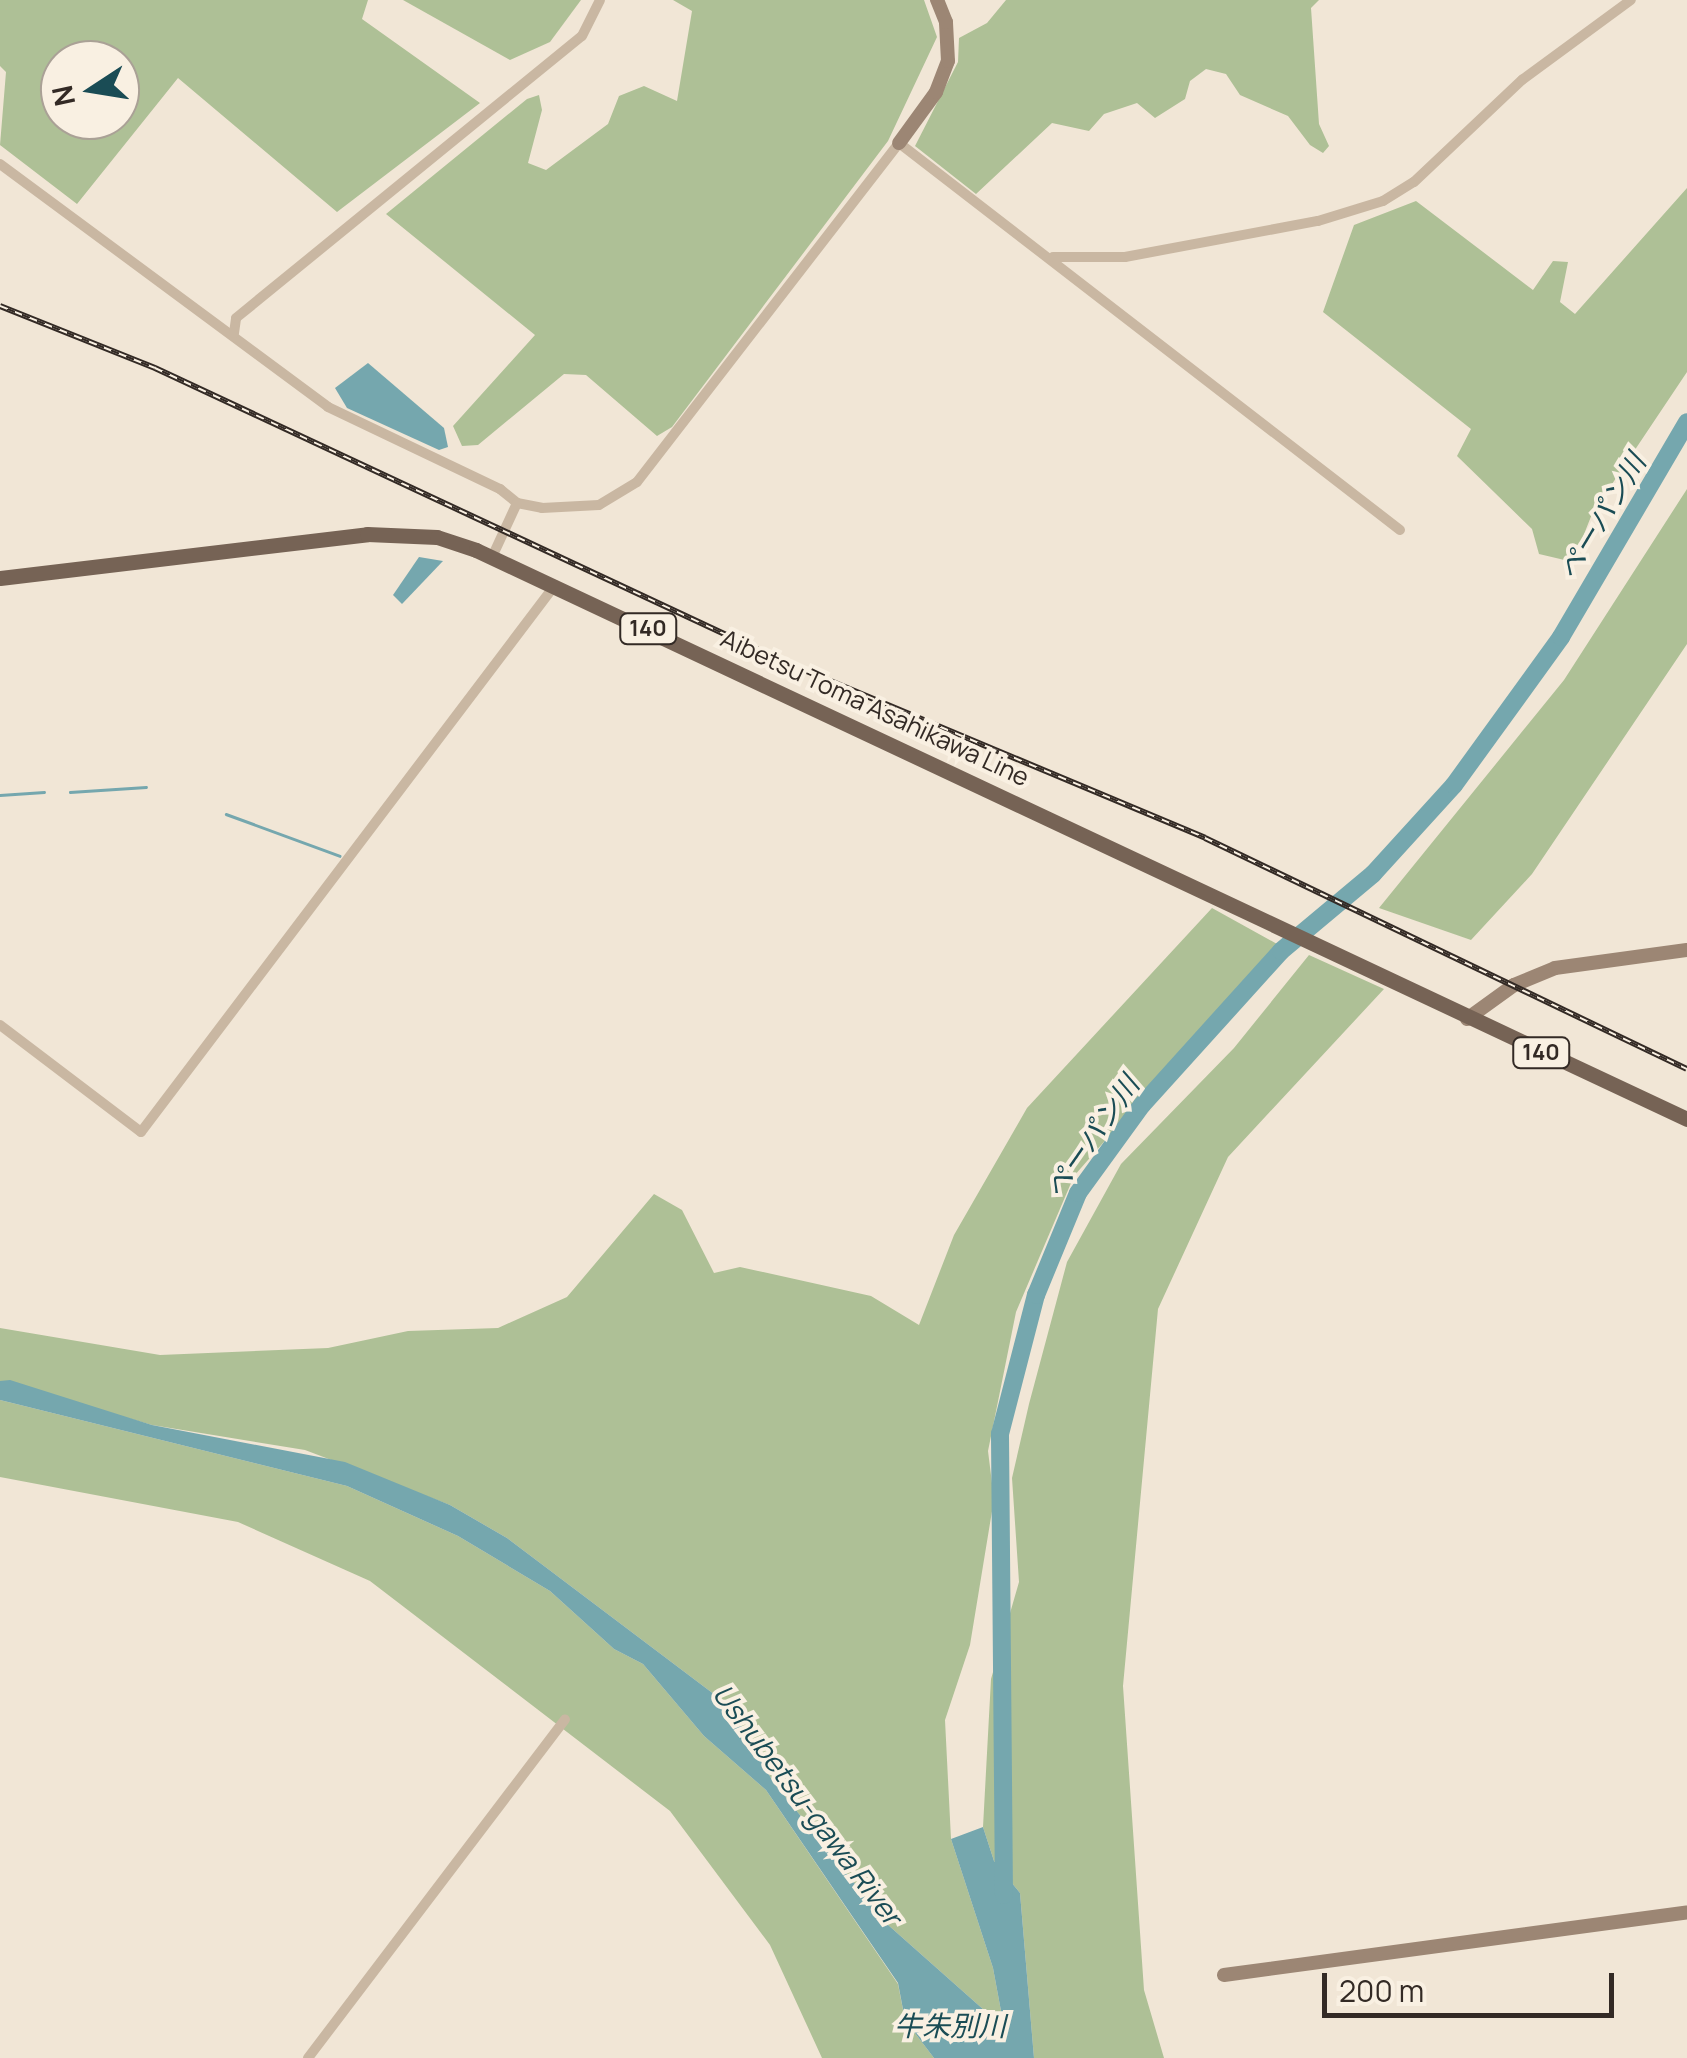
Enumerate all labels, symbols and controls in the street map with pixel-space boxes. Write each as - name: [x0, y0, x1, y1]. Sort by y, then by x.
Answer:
- north arrow: [40, 40, 140, 140]
- text: N: [42, 82, 83, 110]
- water label: ペーパン川: [1551, 447, 1651, 585]
- road number: 140: [618, 612, 678, 646]
- street label: Aibetsu Toma Asahikawa Line: [716, 623, 1034, 793]
- road number: 140: [1511, 1036, 1571, 1070]
- water label: ペーパン川: [1037, 1069, 1145, 1203]
- water label: Ushubetsu-gawa River: [707, 1677, 909, 1931]
- scale bar: [1327, 1953, 1620, 2015]
- text: 200 m: [1339, 1970, 1424, 2011]
- water label: 牛朱別川: [894, 2008, 1006, 2042]

